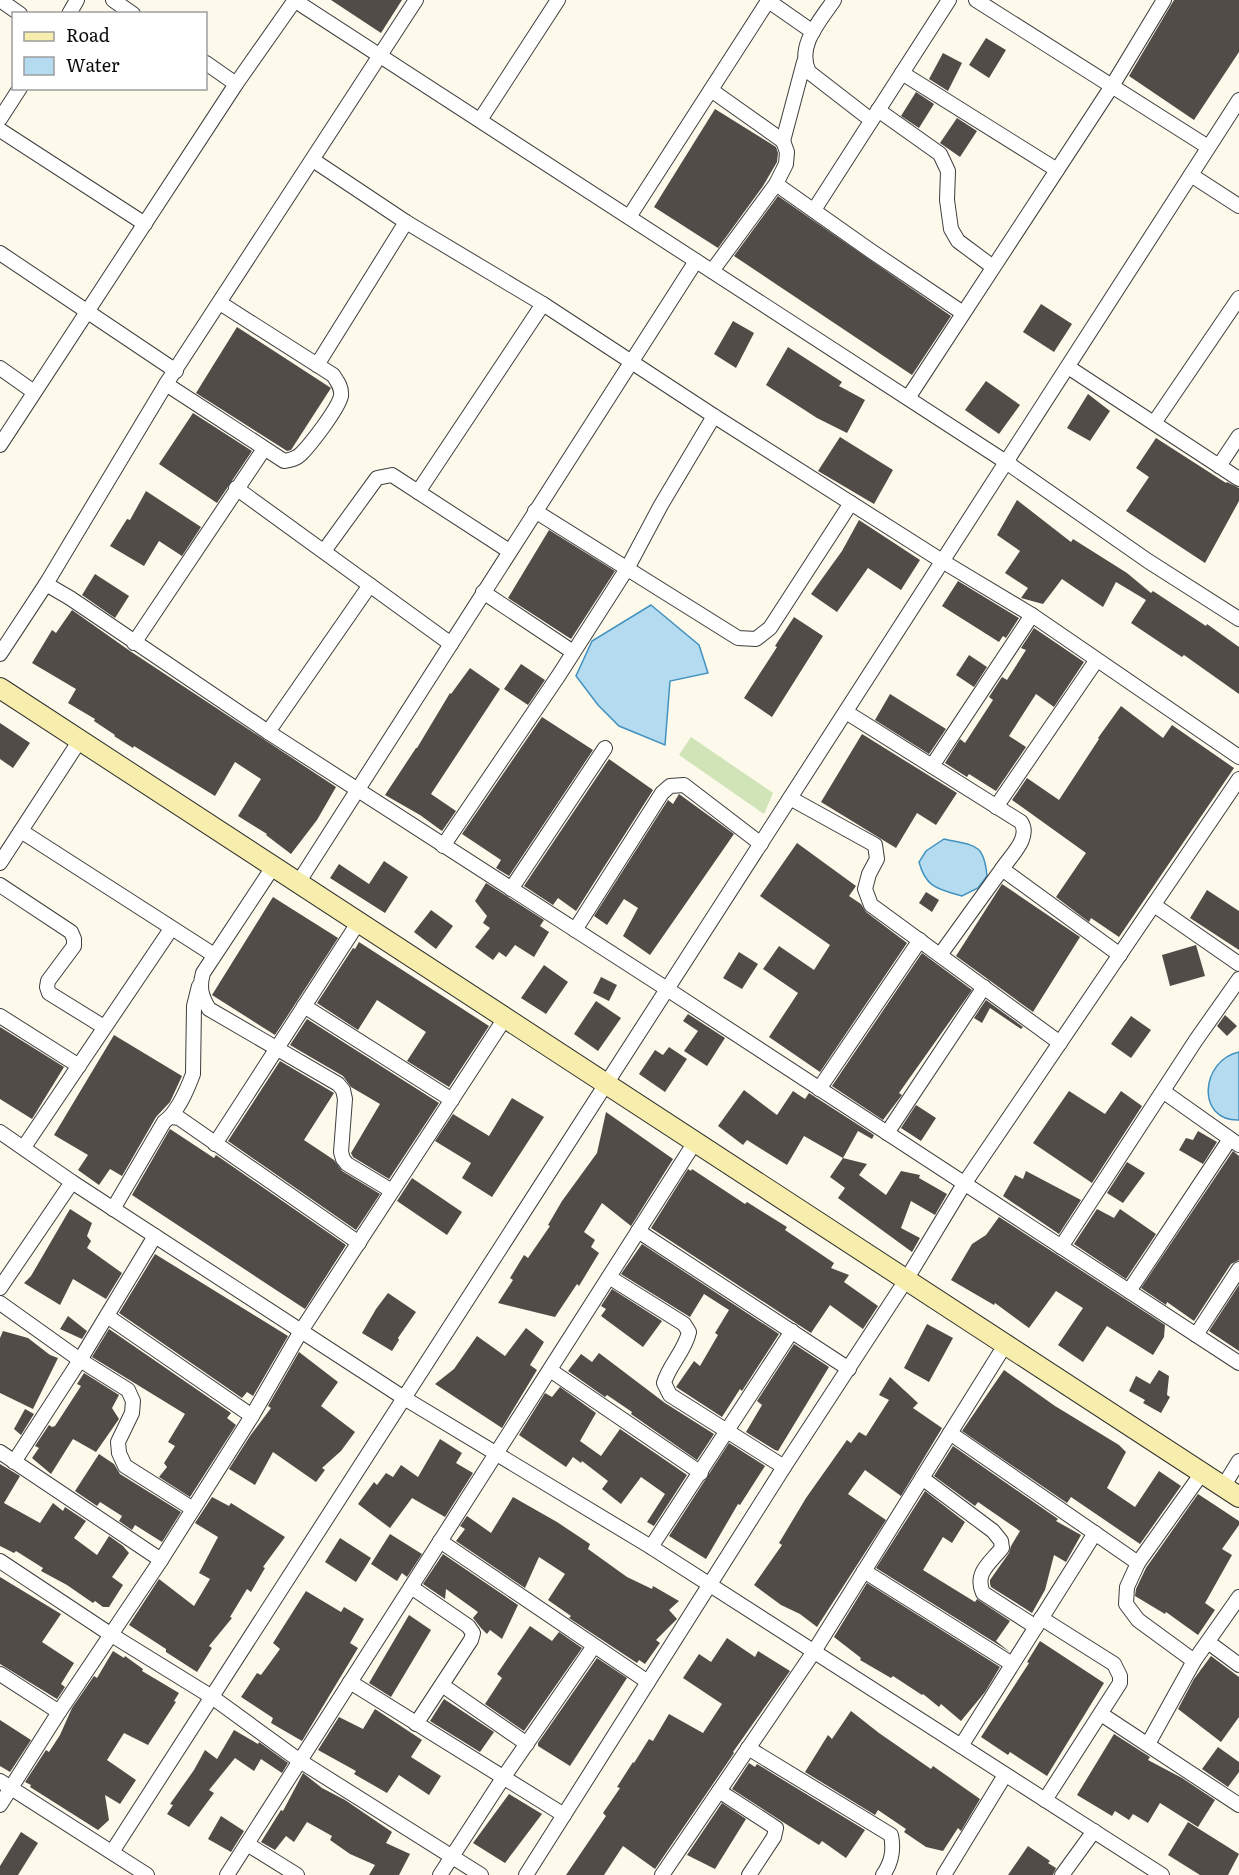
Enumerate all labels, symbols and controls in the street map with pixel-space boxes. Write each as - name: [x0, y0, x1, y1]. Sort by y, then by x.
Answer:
- legend: [12, 12, 207, 90]
- text: Road: [66, 21, 110, 48]
- text: Water: [66, 51, 120, 78]

